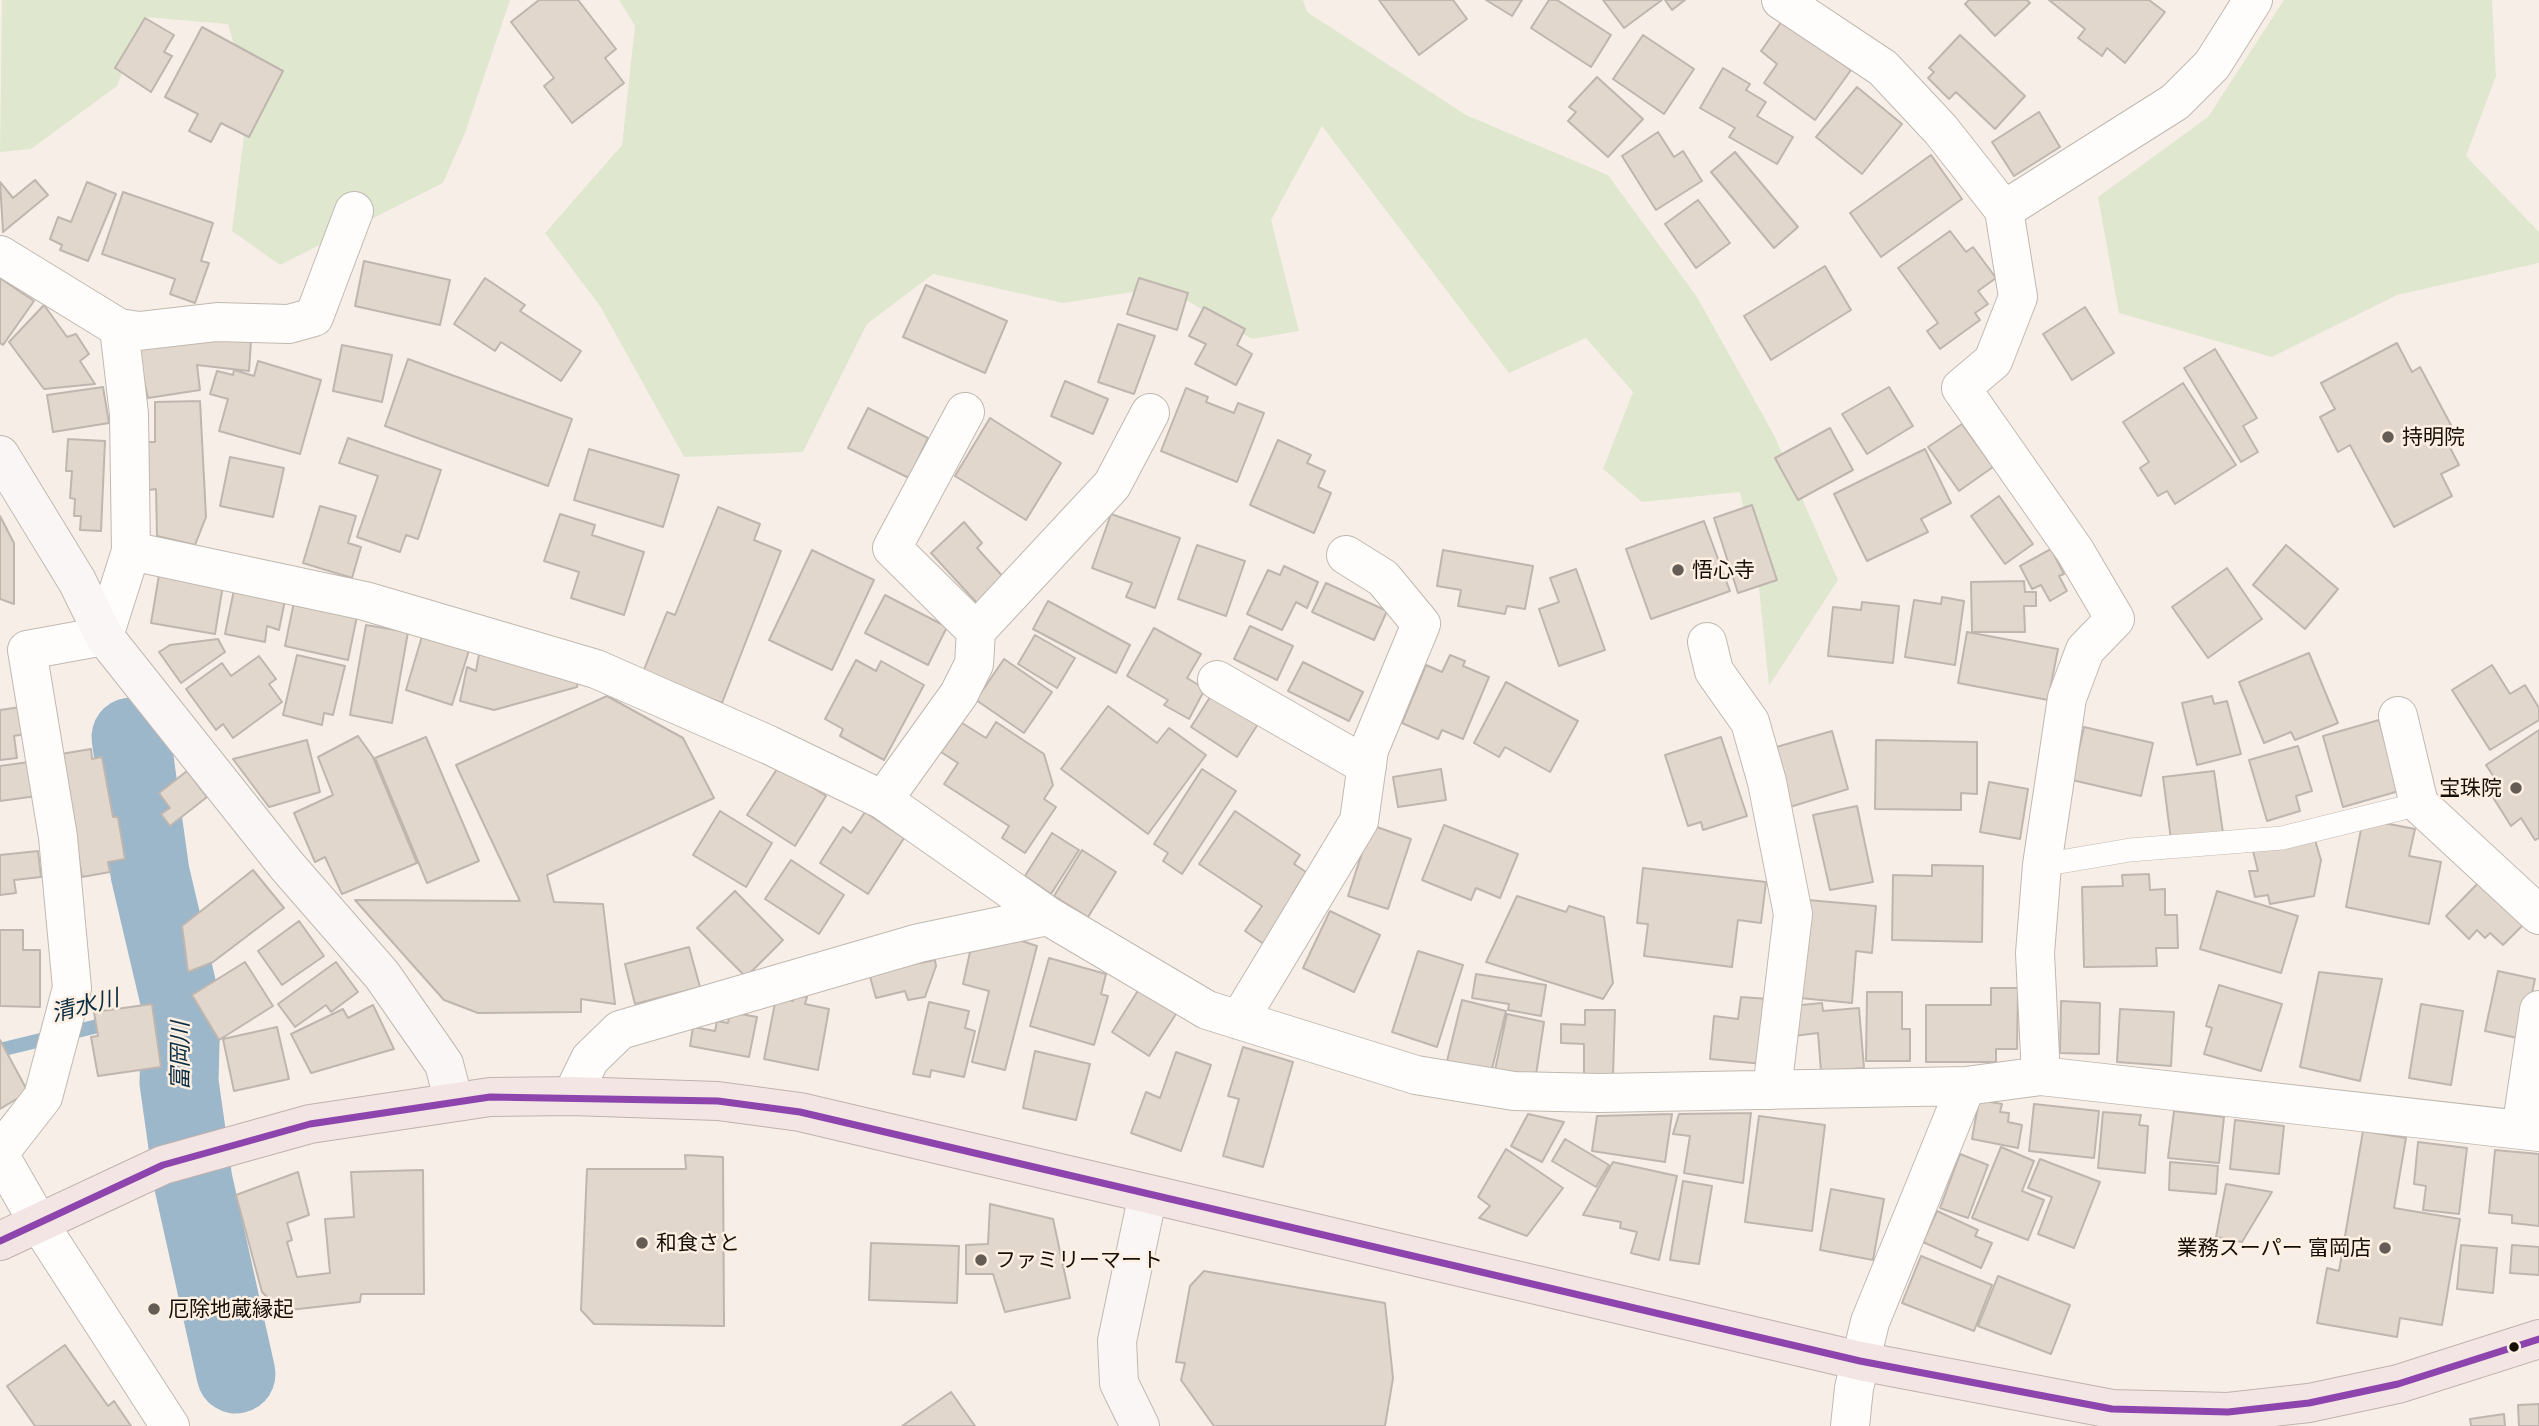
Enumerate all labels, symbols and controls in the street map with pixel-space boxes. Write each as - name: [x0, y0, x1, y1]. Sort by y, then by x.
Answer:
- place label: 持明院: [2402, 424, 2465, 450]
- marker: 持明院: [2380, 429, 2396, 445]
- place label: 悟心寺: [1692, 557, 1755, 583]
- marker: 悟心寺: [1670, 562, 1686, 578]
- place label: 宝珠院: [2439, 775, 2502, 801]
- marker: 宝珠院: [2508, 780, 2524, 796]
- water label: 清水川: [48, 984, 122, 1028]
- water label: 富岡川: [167, 1022, 195, 1090]
- place label: 和食さと: [656, 1230, 740, 1256]
- marker: 和食さと: [634, 1235, 650, 1251]
- place label: 業務スーパー 富岡店: [2177, 1235, 2371, 1261]
- marker: 業務スーパー 富岡店: [2377, 1240, 2393, 1256]
- place label: ファミリーマート: [995, 1247, 1163, 1273]
- marker: ファミリーマート: [973, 1252, 989, 1268]
- place label: 厄除地蔵縁起: [168, 1296, 294, 1322]
- marker: 厄除地蔵縁起: [146, 1301, 162, 1317]
- unlabelled marker: [2507, 1340, 2521, 1354]

